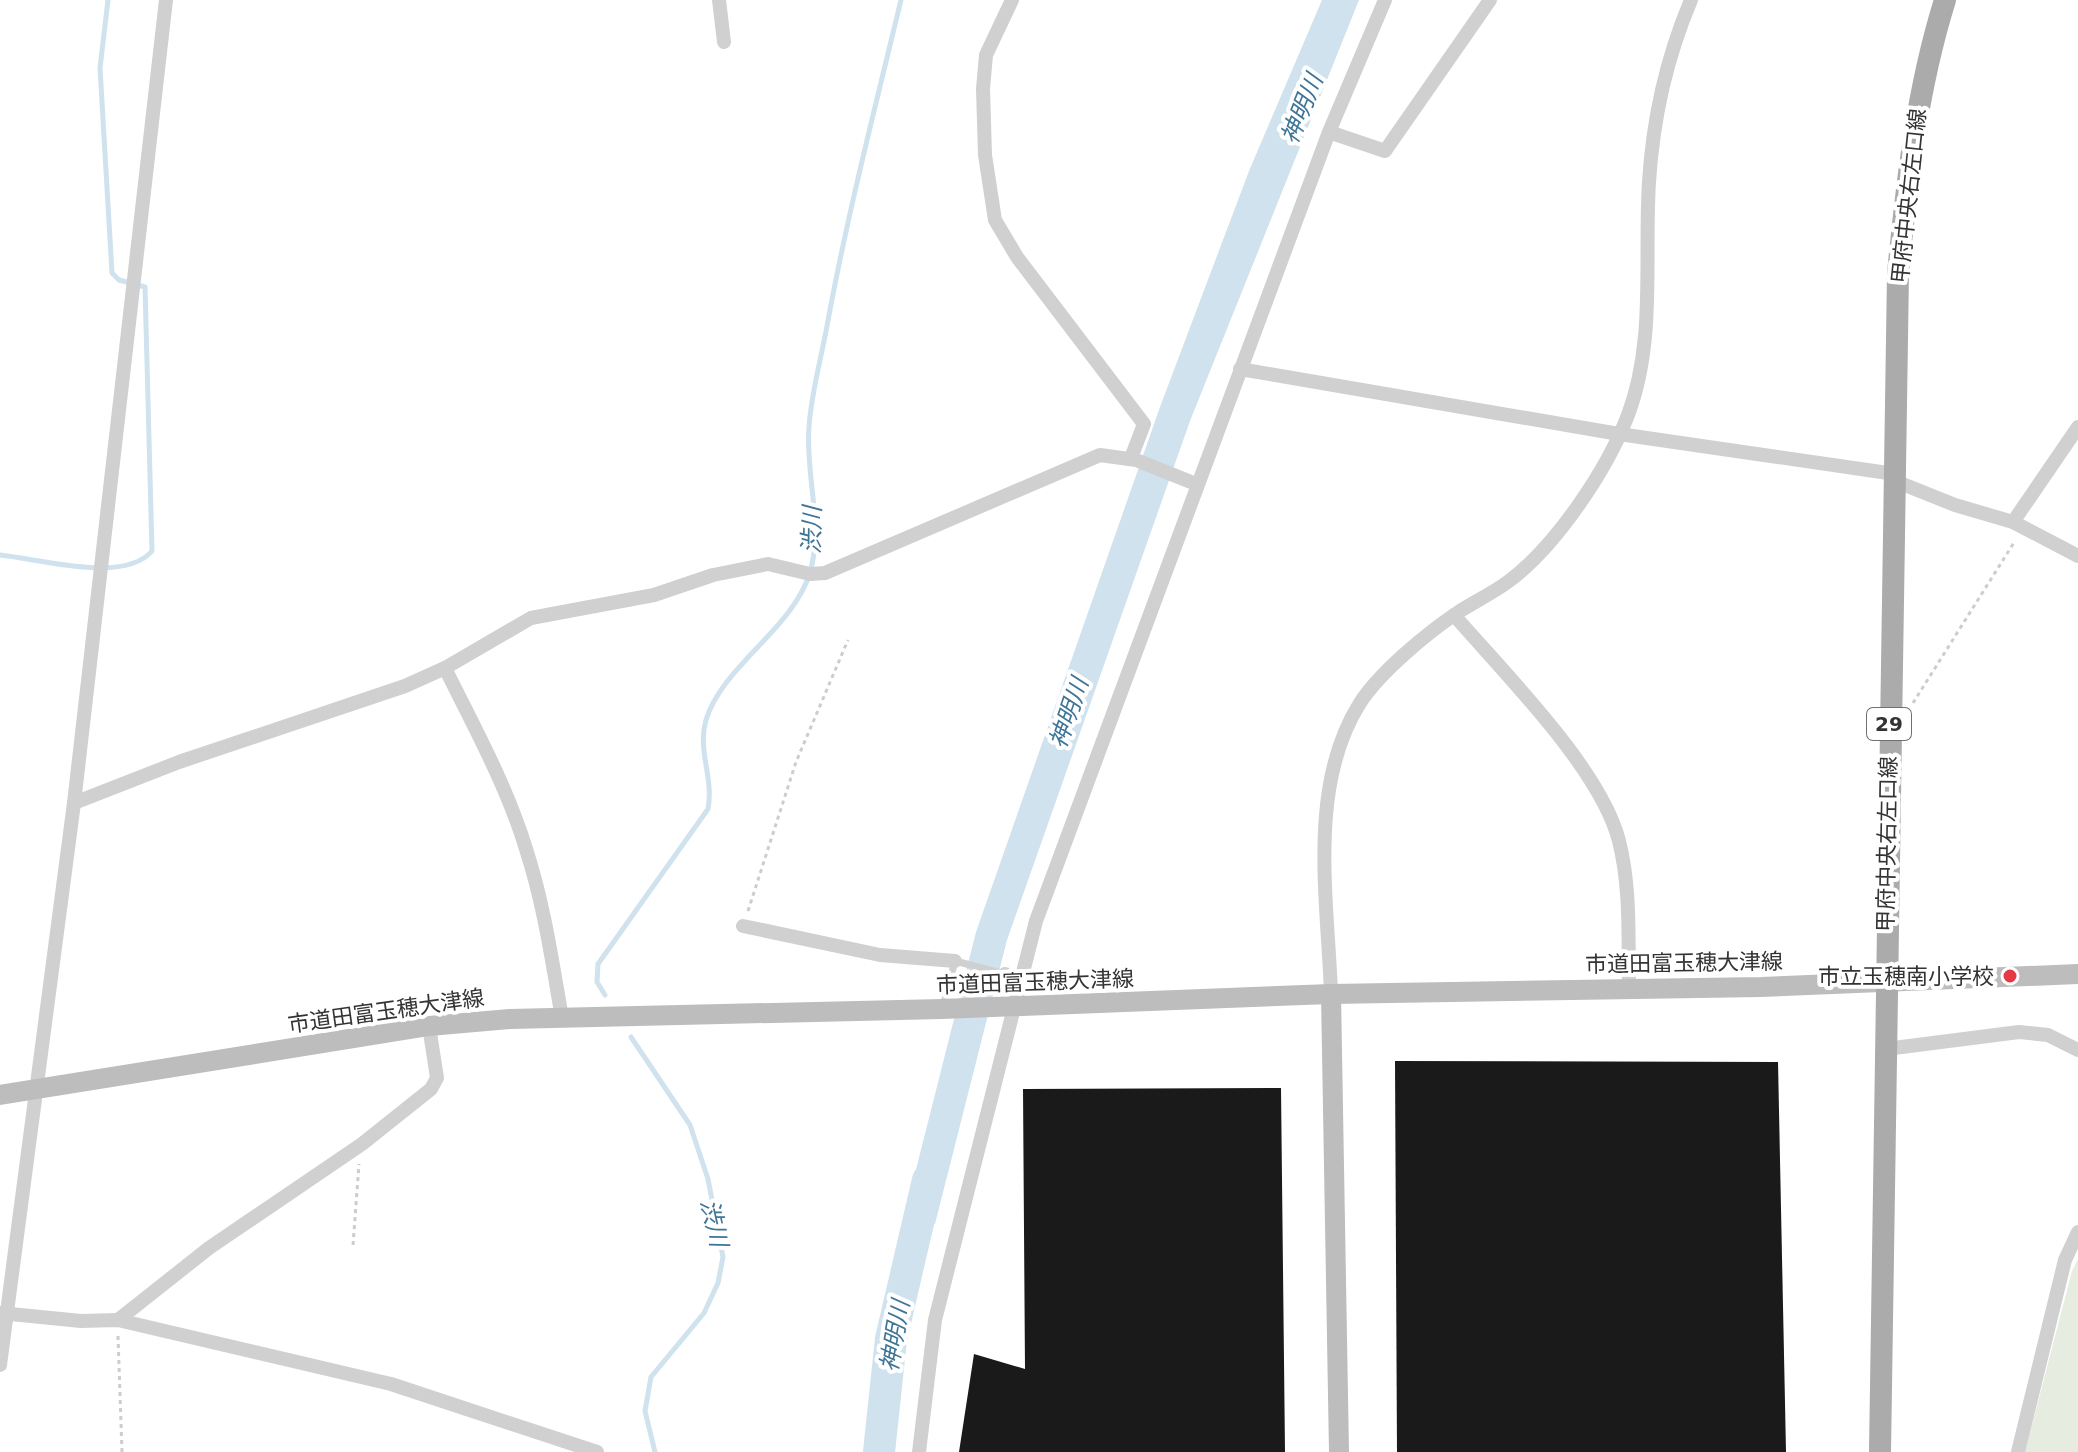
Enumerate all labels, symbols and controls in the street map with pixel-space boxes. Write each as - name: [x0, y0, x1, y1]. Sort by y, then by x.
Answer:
- water label: 神明川: [1276, 68, 1330, 148]
- street label: 甲府中央右左口線: [1887, 107, 1931, 285]
- water label: 渋川: [798, 503, 826, 554]
- water label: 神明川: [1044, 672, 1095, 752]
- road number: 29: [1867, 708, 1911, 740]
- street label: 甲府中央右左口線: [1873, 756, 1901, 932]
- street label: 市道田富玉穂大津線: [1585, 949, 1783, 977]
- place label: 市立玉穂南小学校: [1818, 964, 1994, 989]
- street label: 市道田富玉穂大津線: [936, 966, 1134, 998]
- marker: 市立玉穂南小学校: [2001, 967, 2019, 985]
- street label: 市道田富玉穂大津線: [286, 985, 486, 1037]
- water label: 渋川: [695, 1196, 734, 1252]
- water label: 神明川: [875, 1295, 916, 1374]

